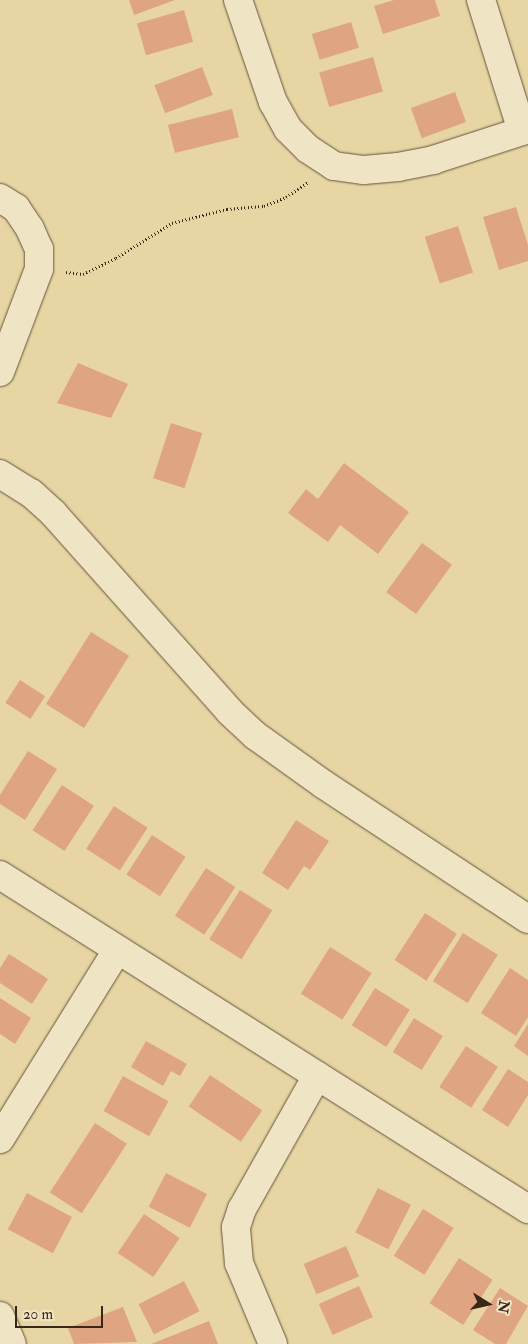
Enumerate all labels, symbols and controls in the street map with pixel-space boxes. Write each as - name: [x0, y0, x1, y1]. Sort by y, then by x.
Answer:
- north arrow: [463, 1279, 513, 1329]
- scale bar: [18, 1296, 105, 1328]
- text: N: [494, 1299, 513, 1314]
- text: 20 m: [23, 1305, 53, 1324]

